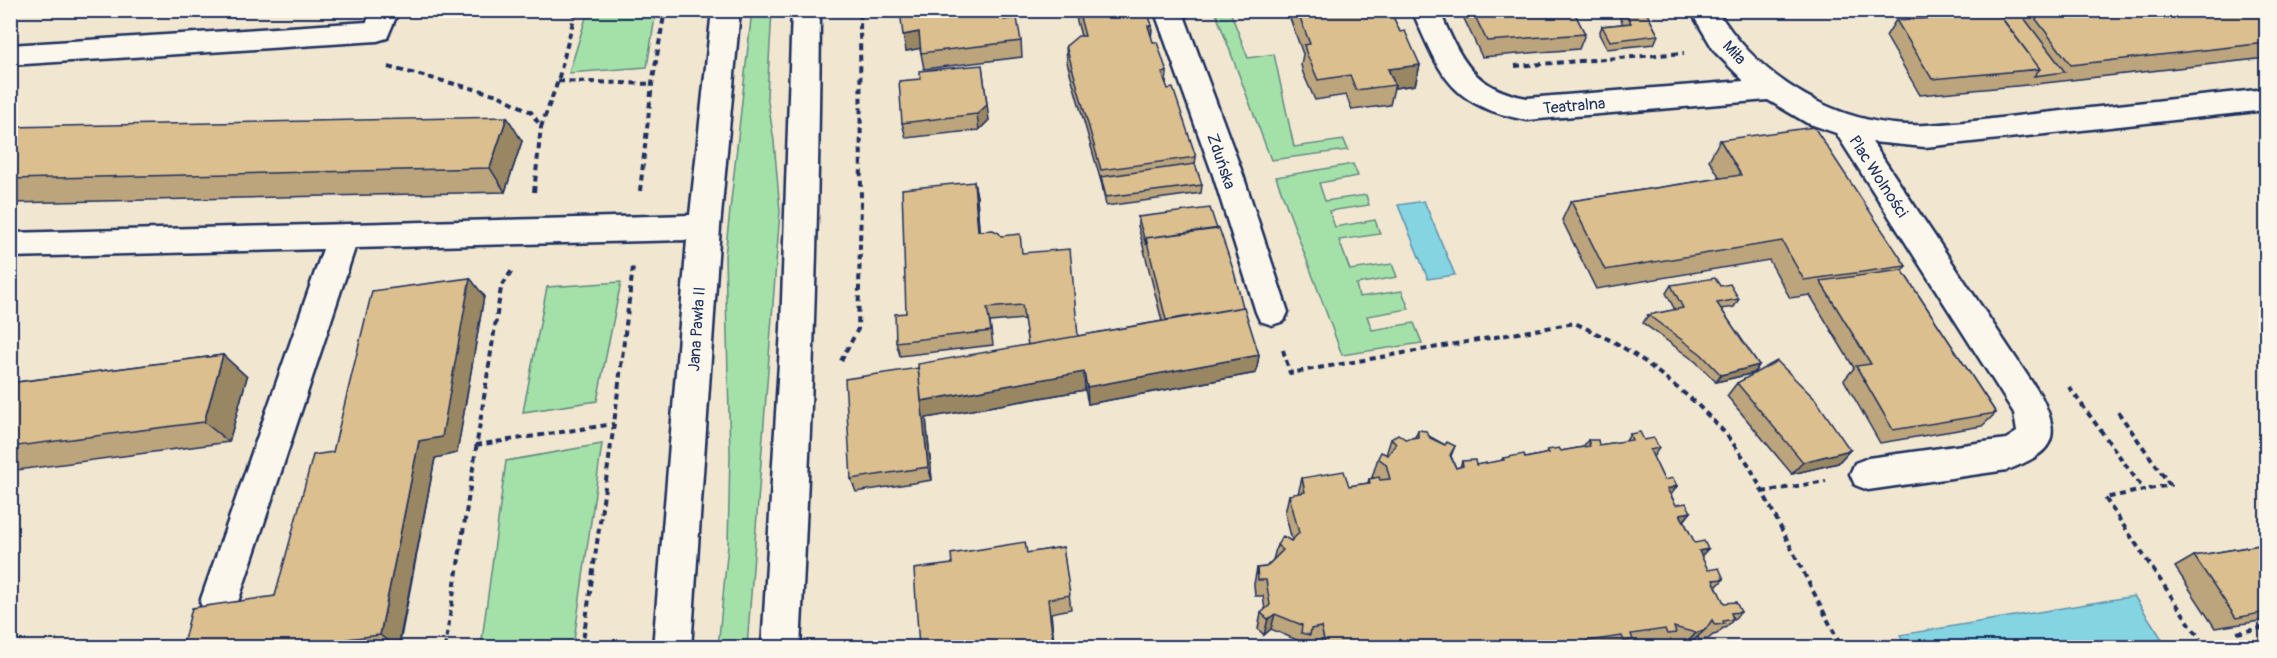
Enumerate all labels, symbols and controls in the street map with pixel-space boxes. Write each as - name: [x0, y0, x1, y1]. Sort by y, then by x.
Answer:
- street label: Miła: [1718, 36, 1750, 69]
- street label: Teatralna: [1542, 93, 1606, 119]
- street label: Zduńska: [1202, 131, 1240, 192]
- street label: Plac Wolności: [1844, 132, 1912, 221]
- street label: Jana Pawła II: [684, 286, 710, 372]

